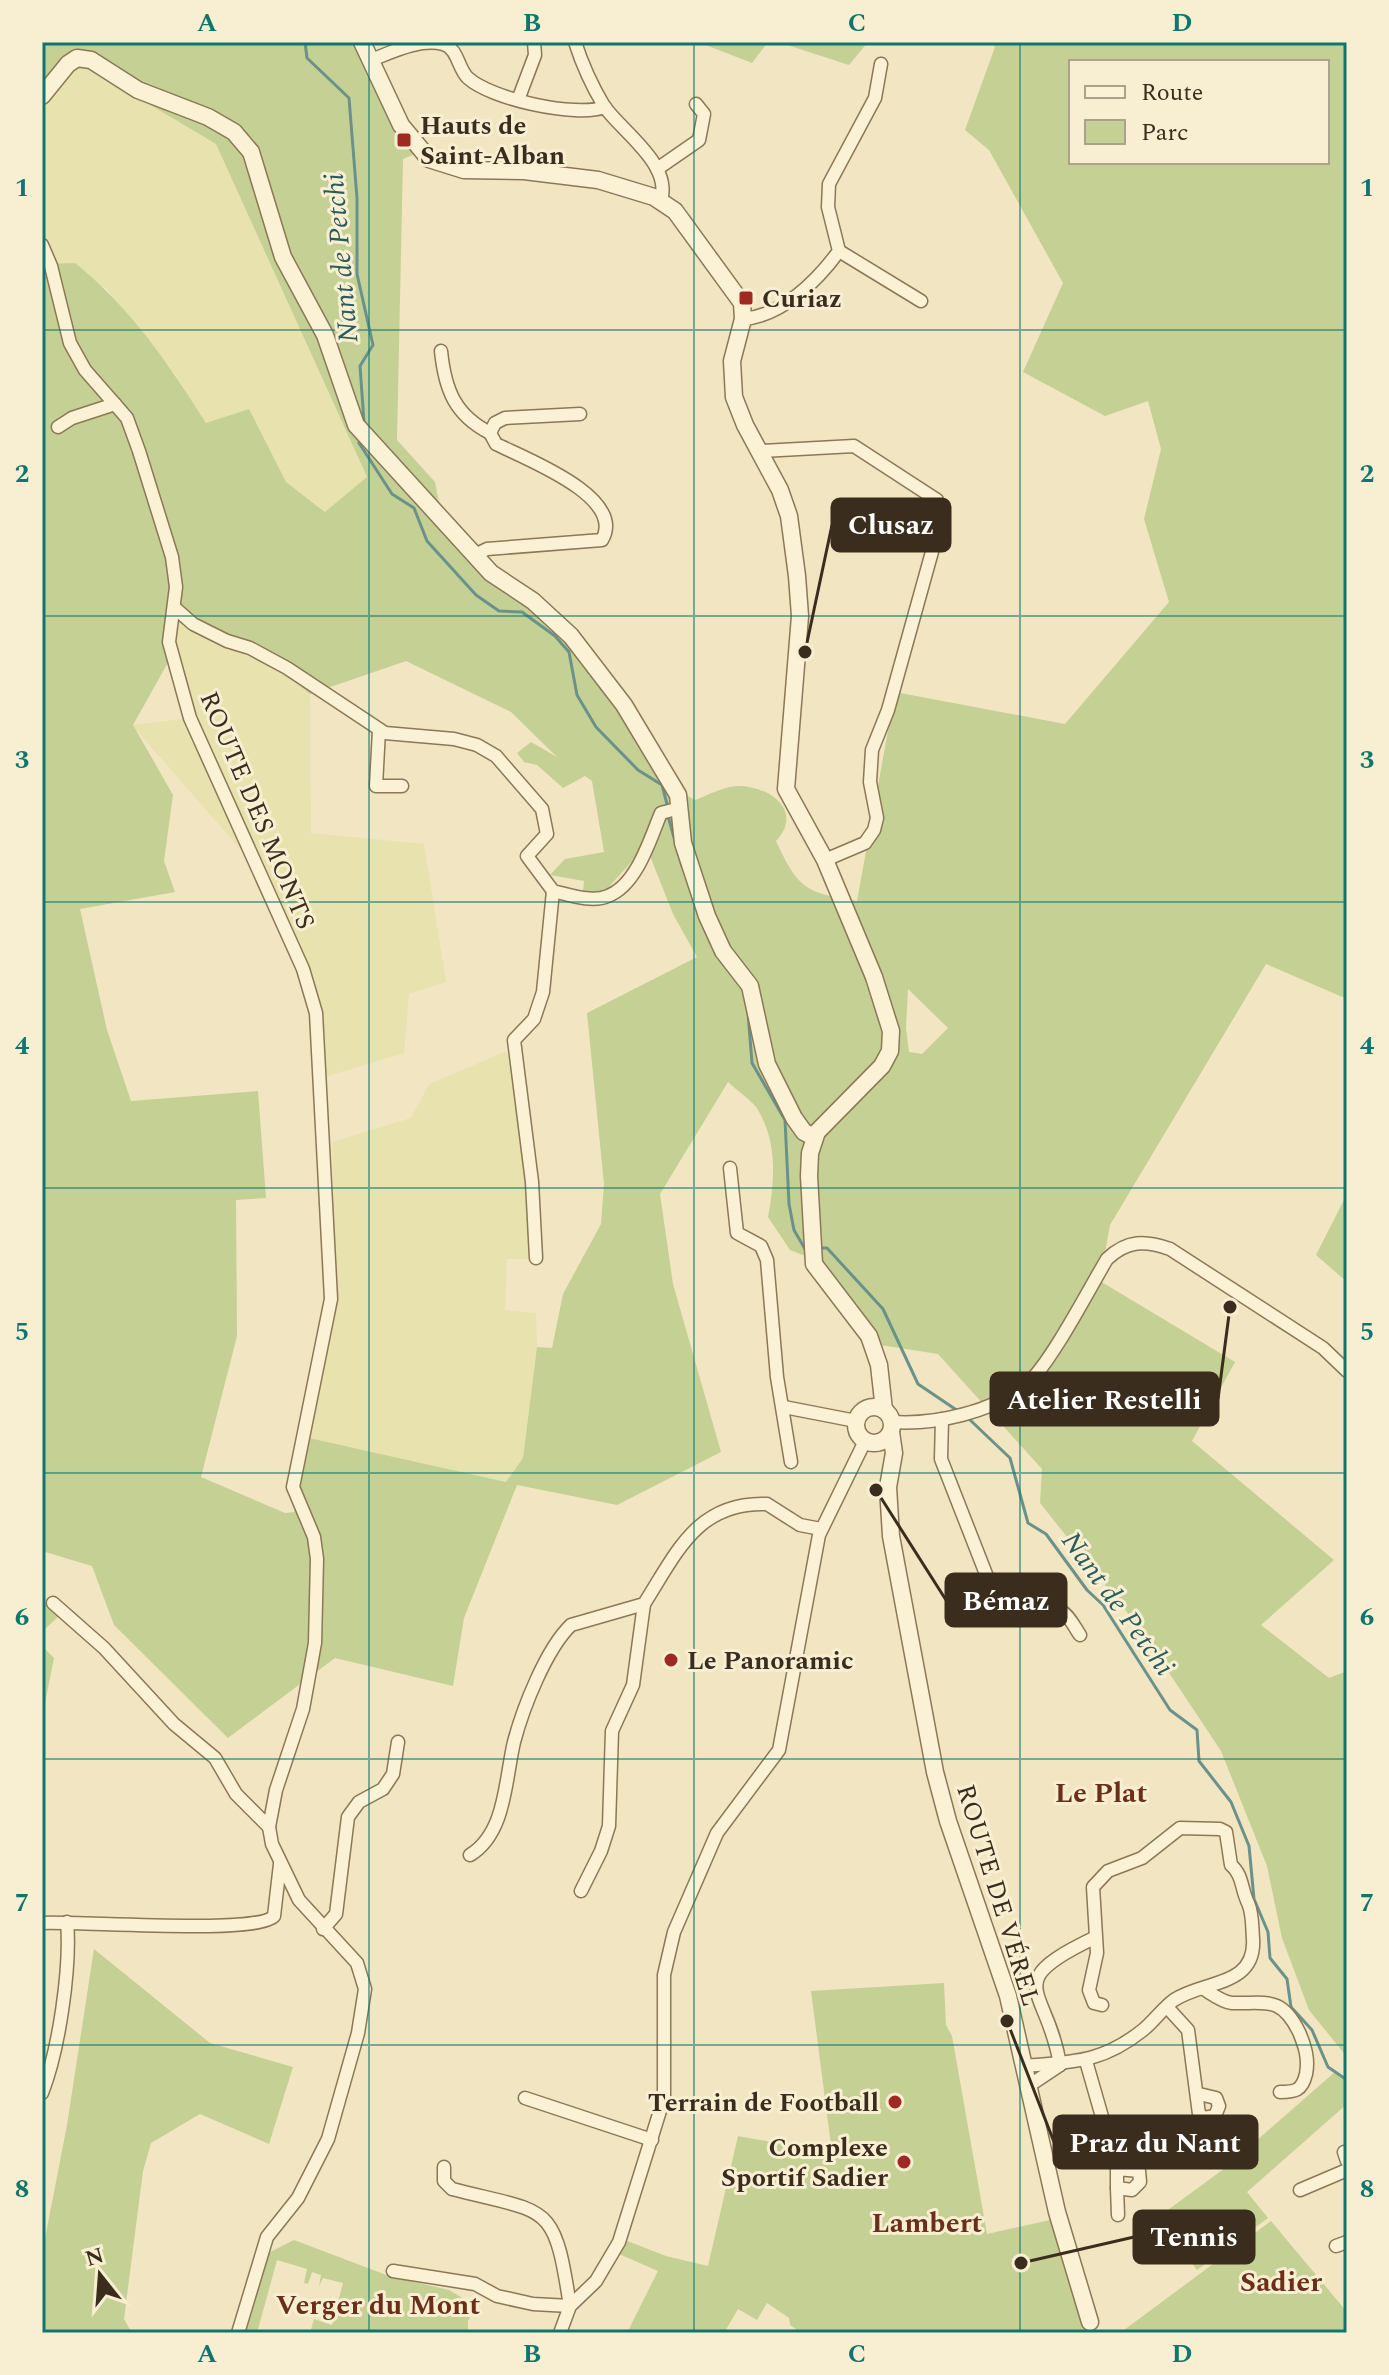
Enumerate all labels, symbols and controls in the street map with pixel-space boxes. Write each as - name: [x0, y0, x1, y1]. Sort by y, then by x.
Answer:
- text: A: [197, 3, 217, 43]
- text: B: [523, 3, 541, 43]
- text: C: [848, 3, 866, 43]
- text: D: [1172, 3, 1192, 43]
- legend: [1069, 60, 1329, 164]
- text: Route: [1141, 75, 1203, 111]
- place label: Hauts de Saint-Alban: [420, 106, 565, 176]
- text: Parc: [1141, 115, 1189, 151]
- marker: Hauts de Saint-Alban: [395, 131, 413, 149]
- text: 1: [15, 168, 29, 208]
- text: 1: [1360, 168, 1374, 208]
- water label: Nant de Petchi: [313, 171, 370, 345]
- place label: Curiaz: [762, 279, 842, 319]
- marker: Curiaz: [737, 289, 755, 307]
- text: 2: [15, 454, 29, 494]
- text: 2: [1360, 454, 1374, 494]
- callout: Clusaz: [832, 499, 950, 551]
- text: Clusaz: [848, 504, 934, 547]
- street label: ROUTE DES MONTS: [189, 685, 325, 936]
- text: 3: [15, 740, 29, 780]
- text: 3: [1360, 740, 1374, 780]
- text: 4: [15, 1026, 30, 1066]
- text: 4: [1360, 1026, 1375, 1066]
- text: 5: [15, 1312, 29, 1352]
- text: 5: [1360, 1312, 1374, 1352]
- callout: Atelier Restelli: [991, 1373, 1218, 1425]
- text: Atelier Restelli: [1006, 1379, 1202, 1422]
- water label: Nant de Petchi: [1050, 1522, 1185, 1685]
- callout: Bémaz: [946, 1574, 1066, 1626]
- text: Bémaz: [962, 1580, 1050, 1623]
- text: 6: [15, 1597, 29, 1637]
- text: 6: [1360, 1597, 1374, 1637]
- place label: Le Panoramic: [687, 1641, 854, 1681]
- marker: Le Panoramic: [662, 1651, 680, 1669]
- district label: Le Plat: [1055, 1772, 1147, 1815]
- street label: ROUTE DE VÉREL: [945, 1779, 1051, 2011]
- text: 7: [15, 1883, 29, 1923]
- text: 7: [1360, 1883, 1374, 1923]
- place label: Terrain de Football: [648, 2083, 879, 2123]
- marker: Terrain de Football: [886, 2093, 904, 2111]
- callout: Praz du Nant: [1054, 2116, 1257, 2168]
- text: Praz du Nant: [1069, 2122, 1241, 2165]
- place label: Complexe Sportif Sadier: [721, 2128, 889, 2198]
- marker: Complexe Sportif Sadier: [895, 2153, 913, 2171]
- text: 8: [15, 2169, 29, 2209]
- text: 8: [1360, 2169, 1374, 2209]
- district label: Lambert: [872, 2202, 983, 2245]
- callout: Tennis: [1134, 2211, 1254, 2263]
- text: Tennis: [1150, 2216, 1238, 2259]
- north arrow: [60, 2235, 140, 2315]
- text: N: [81, 2239, 108, 2276]
- district label: Sadier: [1240, 2261, 1322, 2304]
- district label: Verger du Mont: [276, 2284, 480, 2327]
- text: A: [197, 2334, 217, 2374]
- text: B: [523, 2334, 541, 2374]
- text: C: [848, 2334, 866, 2374]
- text: D: [1172, 2334, 1192, 2374]

